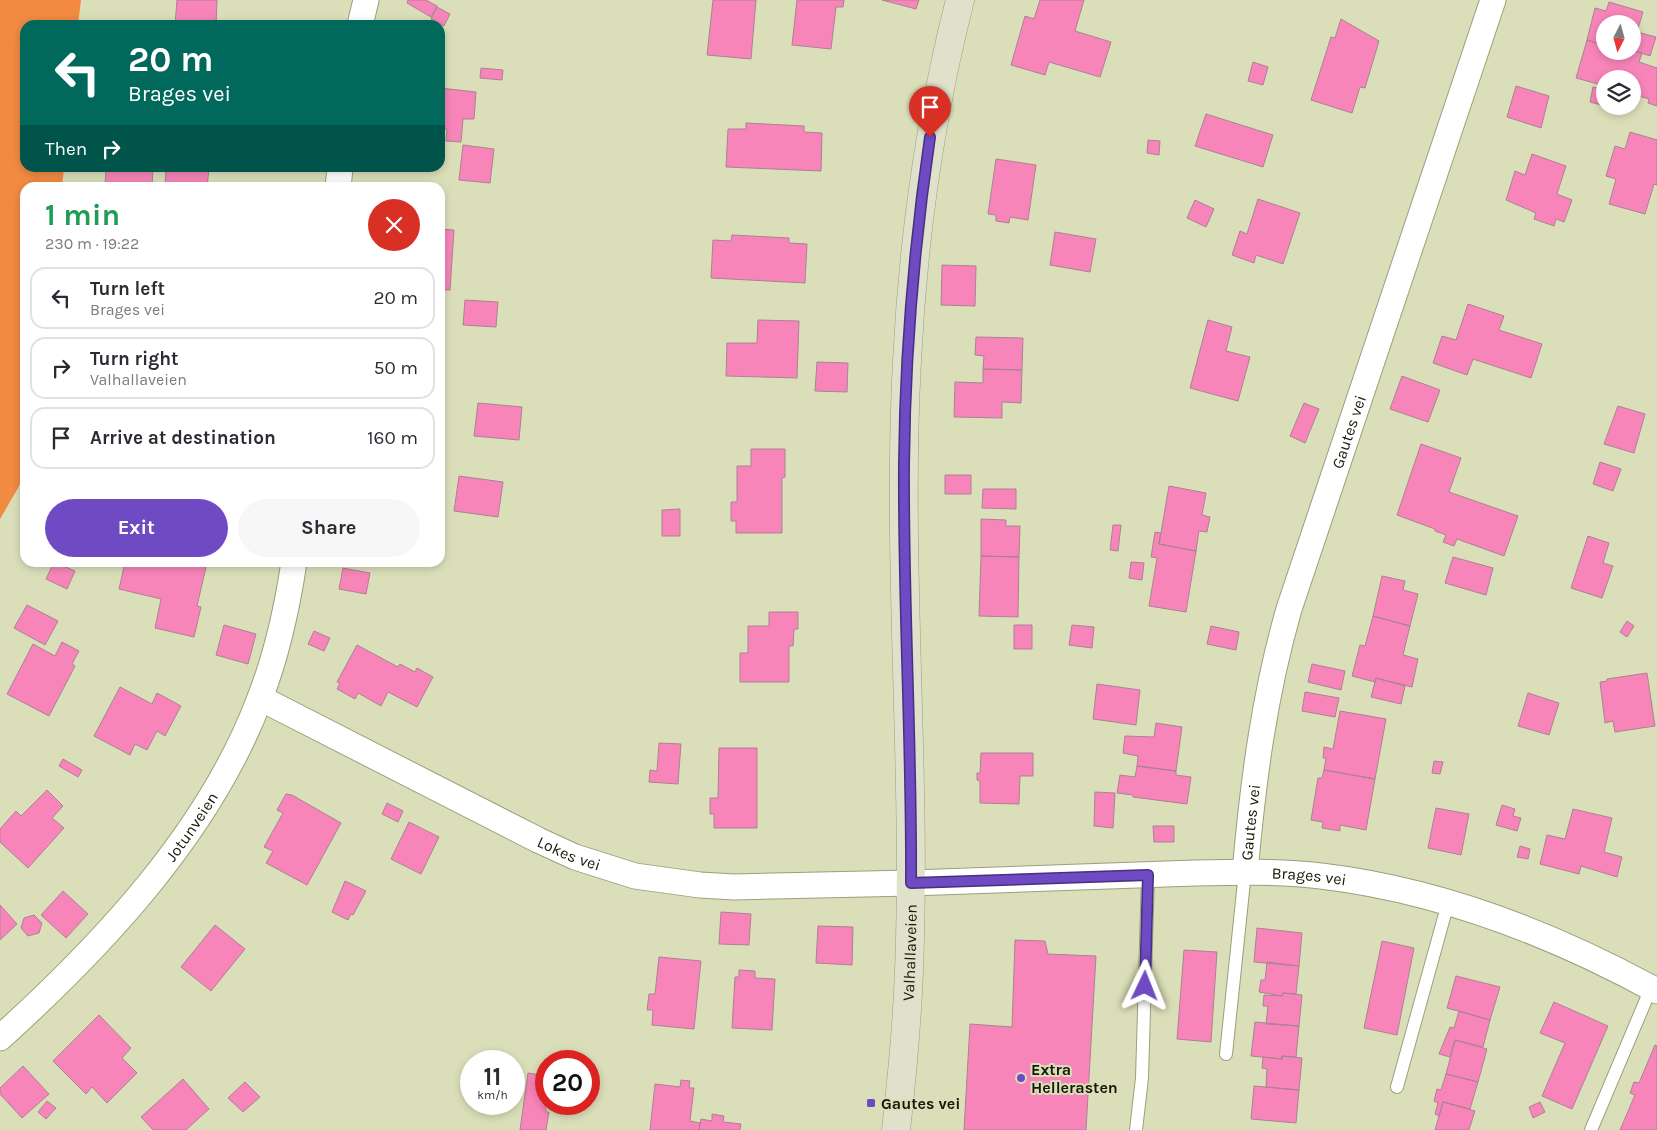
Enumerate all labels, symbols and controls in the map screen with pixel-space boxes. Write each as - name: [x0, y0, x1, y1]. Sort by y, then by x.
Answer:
- north arrow: [1596, 15, 1641, 60]
- map controls: [1596, 15, 1641, 115]
- text: 20 m: [128, 39, 213, 80]
- icon: left: [45, 40, 110, 105]
- button: layers: [1596, 70, 1641, 115]
- text: Brages vei: [128, 81, 231, 107]
- pin: [909, 86, 951, 137]
- icon: arrive: [916, 93, 944, 121]
- icon: right: [97, 135, 125, 163]
- text: Then: [45, 138, 87, 160]
- text: 1 min: [45, 197, 120, 233]
- button: close: [368, 199, 420, 251]
- text: 230 m · 19:22: [45, 234, 139, 253]
- text: Turn left: [90, 278, 165, 300]
- icon: left: [47, 284, 75, 312]
- text: 20 m: [373, 287, 418, 309]
- text: Brages vei: [90, 300, 165, 319]
- text: Turn right: [90, 348, 179, 370]
- icon: right: [47, 354, 75, 382]
- text: 50 m: [374, 357, 418, 379]
- text: Valhallaveien: [90, 370, 187, 389]
- street label: Gautes vei: [1327, 393, 1370, 471]
- icon: arrive: [47, 424, 75, 452]
- text: Arrive at destination: [90, 427, 276, 449]
- text: 160 m: [367, 427, 418, 449]
- button: Exit: [45, 499, 228, 557]
- button: Share: [238, 499, 420, 557]
- street label: Gautes vei: [1237, 783, 1264, 861]
- street label: Jotunveien: [161, 788, 221, 865]
- street label: Lokes vei: [534, 832, 603, 874]
- street label: Brages vei: [1271, 863, 1348, 889]
- street label: Valhallaveien: [898, 904, 920, 1002]
- position arrow: [1118, 959, 1170, 1011]
- speed limit sign: 20: [535, 1050, 600, 1115]
- place label: Extra Hellerasten: [1031, 1060, 1118, 1097]
- text: 11: [484, 1062, 501, 1091]
- marker: Extra Hellerasten: [1015, 1072, 1027, 1084]
- text: km/h: [477, 1088, 508, 1102]
- place label: Gautes vei: [881, 1094, 961, 1113]
- marker: Gautes vei: [865, 1097, 877, 1109]

